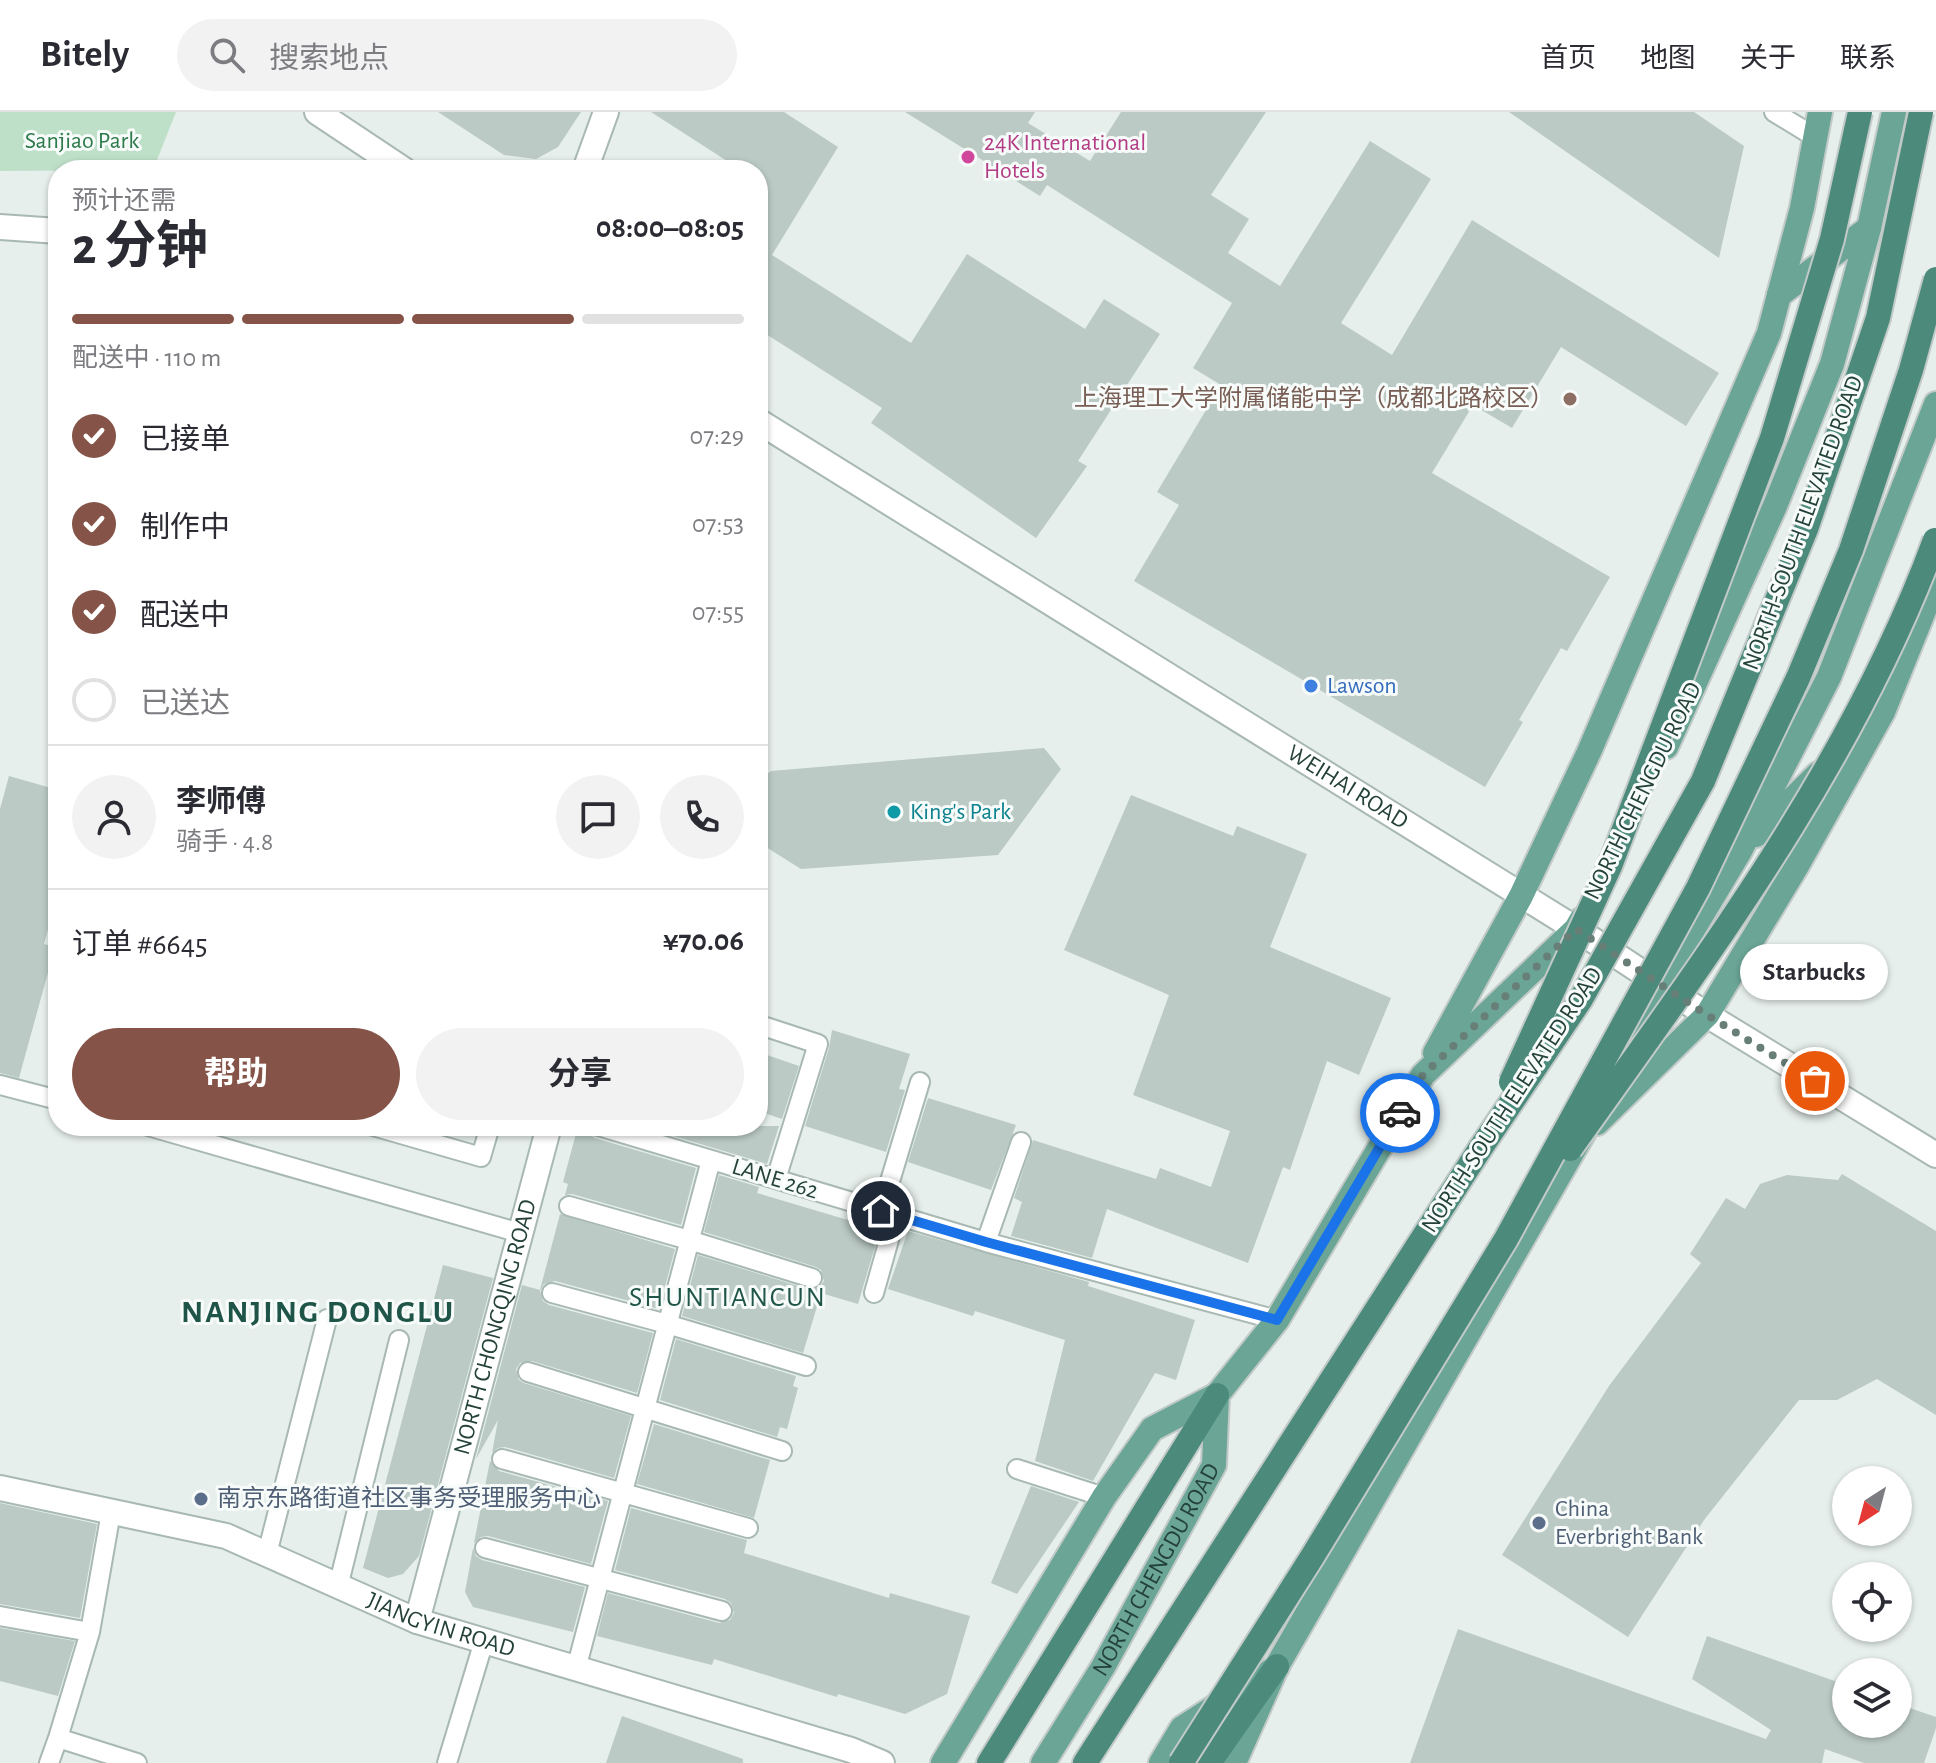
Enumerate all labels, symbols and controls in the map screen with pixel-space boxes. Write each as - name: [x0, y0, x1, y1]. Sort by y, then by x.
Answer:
- search box: [177, 19, 737, 91]
- icon: search: [205, 33, 249, 77]
- text: Bitely: [40, 36, 129, 74]
- text: 搜索地点: [269, 44, 389, 74]
- text: 首页: [1540, 45, 1596, 73]
- text: 地图: [1640, 45, 1696, 73]
- text: 关于: [1740, 45, 1796, 73]
- text: 联系: [1840, 45, 1896, 73]
- park label: Sanjiao Park: [25, 129, 139, 153]
- place label: 24K International Hotels: [984, 131, 1146, 183]
- marker: 24K International Hotels: [959, 148, 977, 166]
- text: 预计还需: [72, 188, 176, 214]
- text: 08:00–08:05: [596, 213, 744, 243]
- text: 2 分钟: [72, 221, 208, 273]
- text: 配送中 · 110 m: [72, 345, 221, 371]
- street label: NORTH-SOUTH ELEVATED ROAD: [1739, 373, 1867, 673]
- place label: 上海理工大学附属储能中学（成都北路校区）: [1074, 385, 1554, 411]
- marker: 上海理工大学附属储能中学（成都北路校区）: [1561, 390, 1579, 408]
- icon: check: [72, 414, 116, 458]
- text: 07:29: [689, 423, 744, 449]
- text: 已接单: [140, 425, 230, 455]
- icon: check: [72, 502, 116, 546]
- text: 07:53: [692, 511, 744, 537]
- text: 制作中: [140, 513, 230, 543]
- icon: check: [72, 590, 116, 634]
- text: 07:55: [692, 599, 744, 625]
- text: 配送中: [140, 601, 230, 631]
- place label: Lawson: [1327, 674, 1397, 698]
- marker: Lawson: [1302, 677, 1320, 695]
- street label: NORTH CHENGDU ROAD: [1580, 679, 1706, 903]
- text: 已送达: [140, 689, 230, 719]
- street label: WEIHAI ROAD: [1283, 741, 1412, 834]
- button: person: [72, 775, 156, 859]
- button: chat: [556, 775, 640, 859]
- button: phone: [660, 775, 744, 859]
- text: 李师傅: [176, 787, 266, 817]
- place label: King's Park: [910, 800, 1011, 824]
- marker: King's Park: [885, 803, 903, 821]
- text: 骑手 · 4.8: [176, 829, 273, 855]
- text: ¥70.06: [663, 926, 744, 956]
- text: 订单 #6645: [72, 930, 208, 960]
- callout: Starbucks: [1741, 945, 1889, 1001]
- text: Starbucks: [1763, 959, 1865, 985]
- street label: NORTH-SOUTH ELEVATED ROAD: [1417, 963, 1607, 1237]
- button: 帮助: [72, 1028, 400, 1120]
- button: 分享: [416, 1028, 744, 1120]
- pin: [1781, 1047, 1849, 1115]
- icon: bag: [1793, 1059, 1837, 1103]
- courier: [1360, 1073, 1440, 1153]
- icon: car: [1378, 1091, 1422, 1135]
- street label: LANE 262: [729, 1155, 821, 1203]
- pin: [847, 1177, 915, 1245]
- icon: home: [859, 1189, 903, 1233]
- street label: NORTH CHONGQING ROAD: [450, 1197, 541, 1458]
- district label: SHUNTIANCUN: [629, 1284, 827, 1312]
- district label: NANJING DONGLU: [181, 1296, 455, 1328]
- street label: NORTH CHENGDU ROAD: [1088, 1460, 1224, 1681]
- north arrow: [1832, 1466, 1912, 1546]
- map controls: [1832, 1466, 1912, 1738]
- place label: 南京东路街道社区事务受理服务中心: [217, 1485, 601, 1511]
- marker: 南京东路街道社区事务受理服务中心: [192, 1490, 210, 1508]
- place label: China Everbright Bank: [1555, 1497, 1703, 1549]
- marker: China Everbright Bank: [1530, 1514, 1548, 1532]
- button: locate: [1832, 1562, 1912, 1642]
- street label: JIANGYIN ROAD: [363, 1588, 518, 1661]
- button: layers: [1832, 1658, 1912, 1738]

